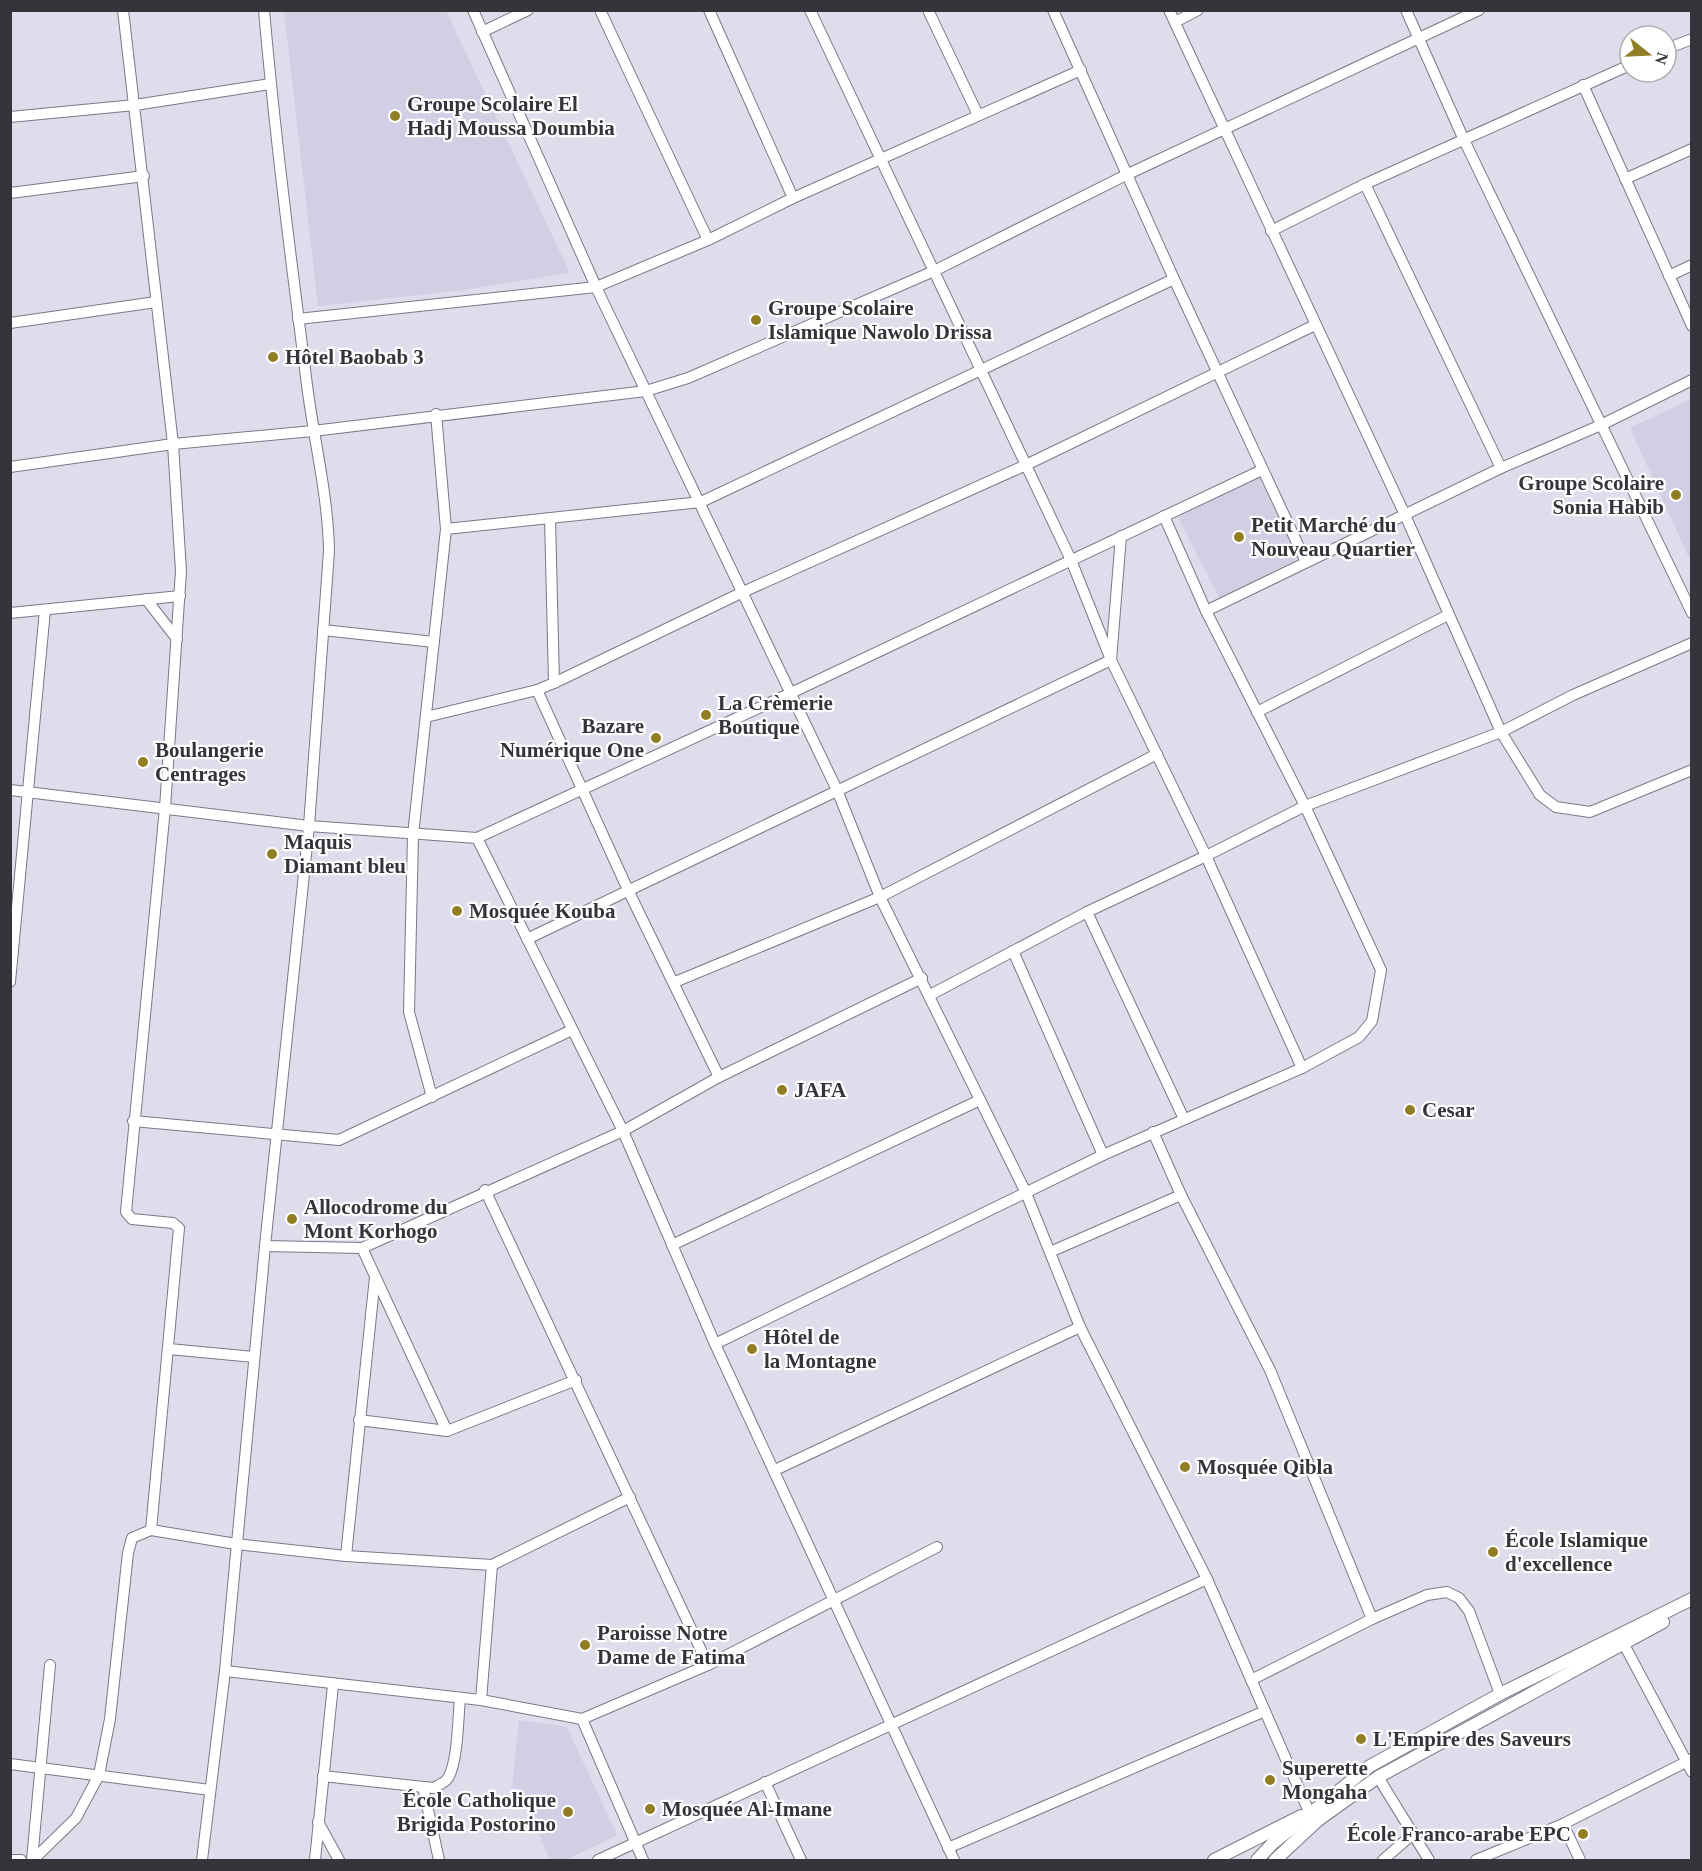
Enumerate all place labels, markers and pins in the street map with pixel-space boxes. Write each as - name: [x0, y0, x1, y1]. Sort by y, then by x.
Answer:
- place label: Groupe Scolaire El Hadj Moussa Doumbia: [407, 92, 615, 140]
- marker: Groupe Scolaire El Hadj Moussa Doumbia: [388, 109, 402, 123]
- place label: Groupe Scolaire Islamique Nawolo Drissa: [768, 296, 993, 344]
- marker: Groupe Scolaire Islamique Nawolo Drissa: [749, 313, 763, 327]
- place label: Hôtel Baobab 3: [285, 345, 424, 369]
- marker: Hôtel Baobab 3: [266, 350, 280, 364]
- place label: Groupe Scolaire Sonia Habib: [1518, 471, 1664, 519]
- marker: Groupe Scolaire Sonia Habib: [1669, 488, 1683, 502]
- place label: Petit Marché du Nouveau Quartier: [1251, 513, 1415, 561]
- marker: Petit Marché du Nouveau Quartier: [1232, 530, 1246, 544]
- place label: La Crèmerie Boutique: [718, 691, 833, 739]
- marker: La Crèmerie Boutique: [699, 708, 713, 722]
- place label: Bazare Numérique One: [500, 714, 644, 762]
- marker: Bazare Numérique One: [649, 731, 663, 745]
- place label: Boulangerie Centrages: [155, 738, 264, 786]
- marker: Boulangerie Centrages: [136, 755, 150, 769]
- place label: Maquis Diamant bleu: [284, 830, 406, 878]
- marker: Maquis Diamant bleu: [265, 847, 279, 861]
- place label: Mosquée Kouba: [469, 899, 616, 923]
- marker: Mosquée Kouba: [450, 904, 464, 918]
- place label: JAFA: [794, 1078, 847, 1102]
- marker: JAFA: [775, 1083, 789, 1097]
- place label: Cesar: [1422, 1098, 1474, 1122]
- marker: Cesar: [1403, 1103, 1417, 1117]
- place label: Allocodrome du Mont Korhogo: [304, 1195, 448, 1243]
- marker: Allocodrome du Mont Korhogo: [285, 1212, 299, 1226]
- place label: Hôtel de la Montagne: [764, 1325, 877, 1373]
- marker: Hôtel de la Montagne: [745, 1342, 759, 1356]
- place label: Mosquée Qibla: [1197, 1455, 1333, 1479]
- marker: Mosquée Qibla: [1178, 1460, 1192, 1474]
- place label: École Islamique d'excellence: [1505, 1528, 1648, 1576]
- marker: École Islamique d'excellence: [1486, 1545, 1500, 1559]
- place label: Paroisse Notre Dame de Fatima: [597, 1621, 746, 1669]
- marker: Paroisse Notre Dame de Fatima: [578, 1638, 592, 1652]
- place label: L'Empire des Saveurs: [1373, 1727, 1571, 1751]
- marker: L'Empire des Saveurs: [1354, 1732, 1368, 1746]
- place label: Superette Mongaha: [1282, 1756, 1368, 1804]
- marker: Superette Mongaha: [1263, 1773, 1277, 1787]
- place label: École Catholique Brigida Postorino: [397, 1788, 556, 1836]
- place label: Mosquée Al-Imane: [662, 1797, 832, 1821]
- marker: Mosquée Al-Imane: [643, 1802, 657, 1816]
- marker: École Catholique Brigida Postorino: [561, 1805, 575, 1819]
- place label: École Franco-arabe EPC: [1347, 1822, 1571, 1846]
- marker: École Franco-arabe EPC: [1576, 1827, 1590, 1841]

